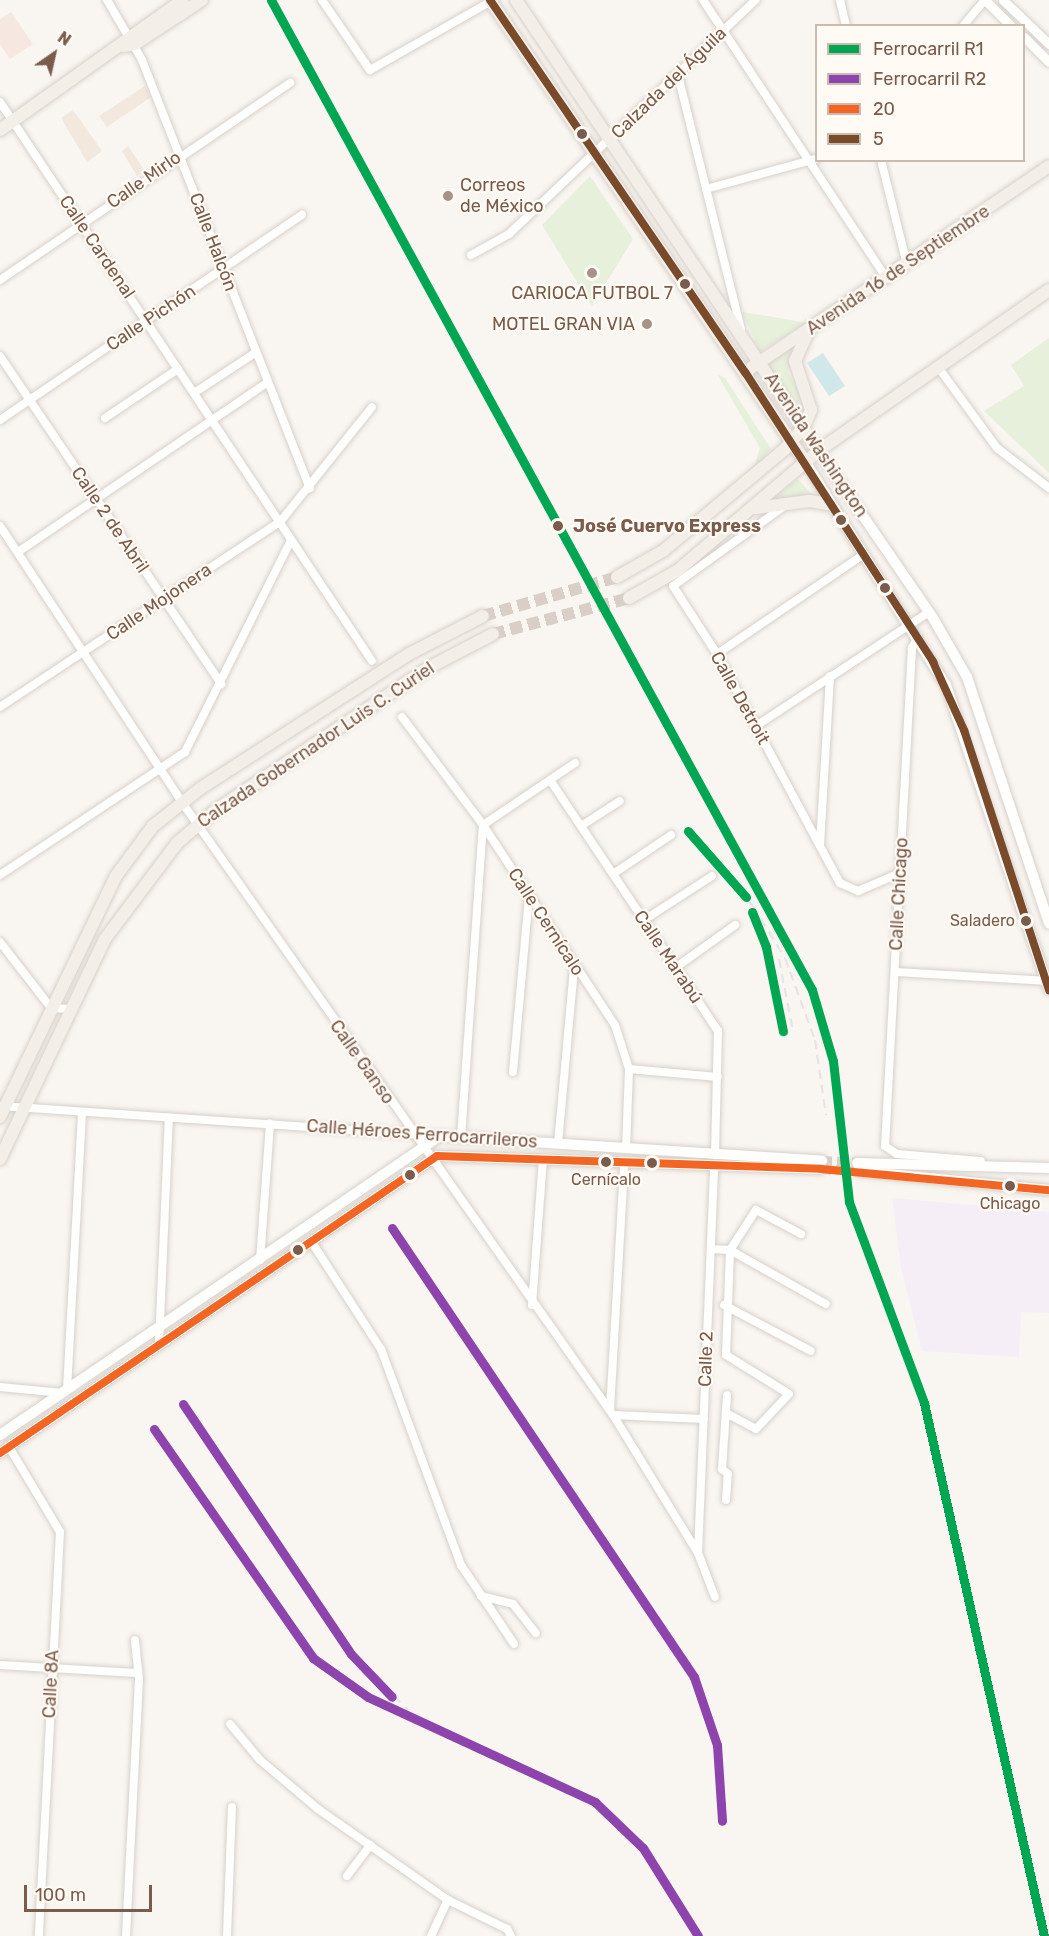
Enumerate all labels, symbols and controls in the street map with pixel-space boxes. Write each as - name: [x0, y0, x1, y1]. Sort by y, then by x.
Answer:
- street label: Calzada del Águila: [607, 22, 731, 144]
- north arrow: [24, 24, 84, 84]
- legend: [815, 24, 1025, 162]
- text: N: [54, 28, 74, 50]
- text: Ferrocarril R1: [873, 38, 983, 60]
- text: Ferrocarril R2: [873, 68, 986, 90]
- text: 20: [873, 98, 895, 120]
- unlabelled marker: [576, 128, 588, 140]
- text: 5: [873, 128, 884, 150]
- street label: Calle Mirlo: [103, 147, 185, 213]
- place label: Correos de México: [460, 175, 544, 218]
- marker: Correos de México: [441, 189, 455, 203]
- street label: Calle Halcón: [184, 190, 242, 294]
- street label: Calle Cardenal: [55, 191, 139, 303]
- street label: Avenida 16 de Septiembre: [802, 201, 994, 339]
- marker: CARIOCA FUTBOL 7: [585, 266, 599, 280]
- unlabelled marker: [679, 278, 691, 290]
- street label: Calle Pichón: [102, 280, 200, 356]
- place label: CARIOCA FUTBOL 7: [511, 282, 673, 304]
- place label: MOTEL GRAN VIA: [491, 313, 635, 335]
- marker: MOTEL GRAN VIA: [640, 317, 654, 331]
- street label: Avenida Washington: [760, 369, 872, 521]
- street label: Calle 2 de Abril: [66, 463, 154, 577]
- unlabelled marker: [835, 514, 847, 526]
- place label: José Cuervo Express: [573, 515, 761, 537]
- marker: José Cuervo Express: [548, 516, 568, 536]
- street label: Calle Mojonera: [102, 559, 216, 645]
- unlabelled marker: [879, 582, 891, 594]
- street label: Calle Detroit: [706, 648, 774, 748]
- street label: Calzada Gobernador Luis C. Curiel: [193, 657, 439, 833]
- street label: Calle Chicago: [885, 837, 913, 951]
- street label: Calle Cernícalo: [503, 864, 589, 980]
- street label: Calle Marabú: [629, 906, 707, 1008]
- place label: Saladero: [950, 911, 1015, 931]
- marker: Saladero: [1020, 915, 1032, 927]
- street label: Calle Ganso: [325, 1016, 399, 1108]
- street label: Calle Héroes Ferrocarrileros: [306, 1115, 538, 1153]
- marker: Cernícalo: [600, 1156, 612, 1168]
- unlabelled marker: [646, 1157, 658, 1169]
- unlabelled marker: [404, 1169, 416, 1181]
- place label: Cernícalo: [571, 1170, 641, 1190]
- marker: Chicago: [1004, 1180, 1016, 1192]
- place label: Chicago: [980, 1194, 1040, 1214]
- unlabelled marker: [292, 1244, 304, 1256]
- street label: Calle 2: [694, 1331, 718, 1387]
- street label: Calle 8A: [38, 1649, 64, 1719]
- scale bar: [27, 1873, 154, 1911]
- text: 100 m: [35, 1884, 86, 1906]

